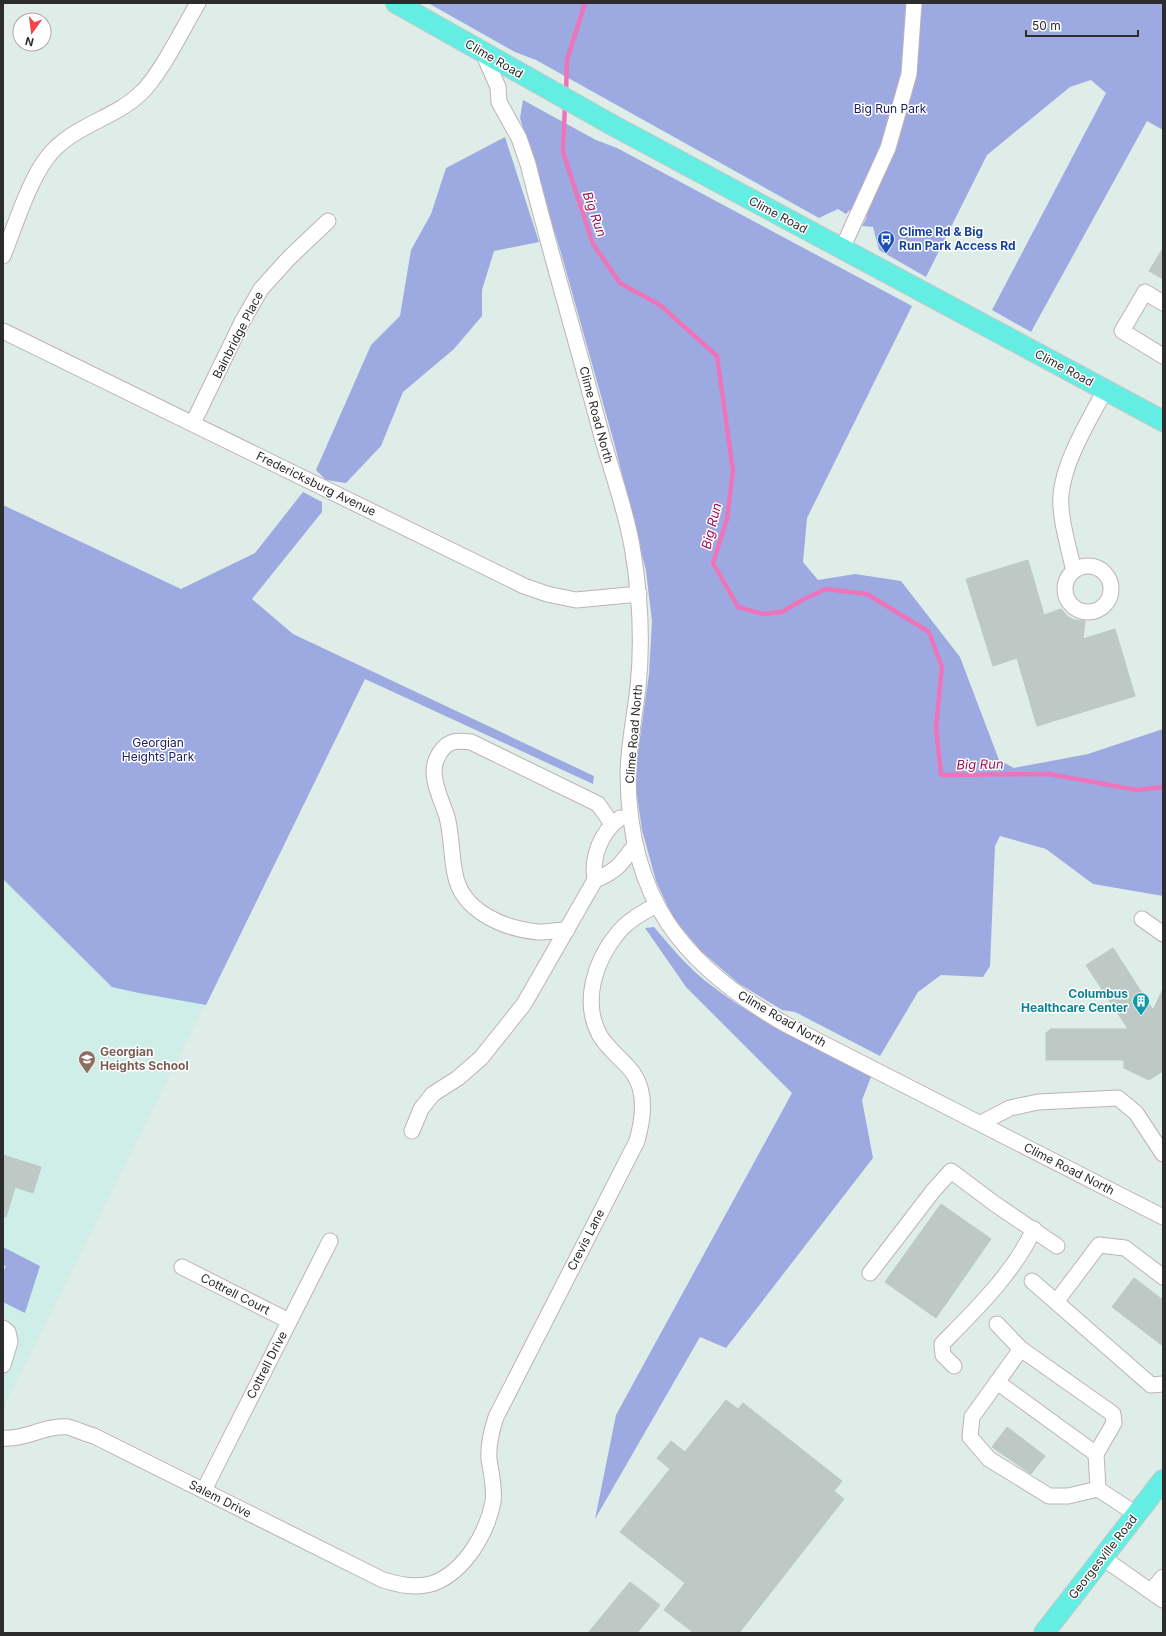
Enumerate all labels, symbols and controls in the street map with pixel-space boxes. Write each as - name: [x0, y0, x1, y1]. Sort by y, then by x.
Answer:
- north arrow: [12, 12, 52, 52]
- scale bar: [1026, 12, 1138, 38]
- text: 50 m: [1032, 18, 1061, 33]
- text: N: [24, 34, 35, 50]
- street label: Clime Road: [463, 36, 526, 81]
- park label: Big Run Park: [854, 101, 927, 116]
- water label: Big Run: [580, 189, 610, 239]
- street label: Clime Road: [746, 193, 810, 236]
- place label: Clime Rd & Big Run Park Access Rd: [899, 224, 1016, 253]
- bus stop icon: Clime Rd & Big Run Park Access Rd: [876, 229, 896, 254]
- street label: Bainbridge Place: [209, 289, 266, 381]
- street label: Clime Road: [1032, 346, 1096, 389]
- street label: Clime Road North: [576, 365, 617, 465]
- street label: Fredericksburg Avenue: [254, 448, 379, 519]
- water label: Big Run: [698, 501, 725, 551]
- street label: Clime Road North: [622, 684, 645, 784]
- park label: Georgian Heights Park: [122, 735, 195, 764]
- water label: Big Run: [956, 756, 1004, 772]
- place label: Columbus Healthcare Center: [1021, 986, 1128, 1015]
- street label: Clime Road North: [735, 987, 829, 1050]
- building icon: Columbus Healthcare Center: [1131, 991, 1151, 1016]
- place label: Georgian Heights School: [100, 1044, 189, 1073]
- school or university icon: Georgian Heights School: [77, 1049, 97, 1074]
- street label: Clime Road North: [1021, 1139, 1117, 1198]
- street label: Crevis Lane: [564, 1207, 607, 1273]
- street label: Cottrell Court: [198, 1270, 272, 1317]
- street label: Cottrell Drive: [243, 1328, 290, 1401]
- street label: Salem Drive: [187, 1476, 254, 1521]
- street label: Georgesville Road: [1065, 1512, 1140, 1602]

